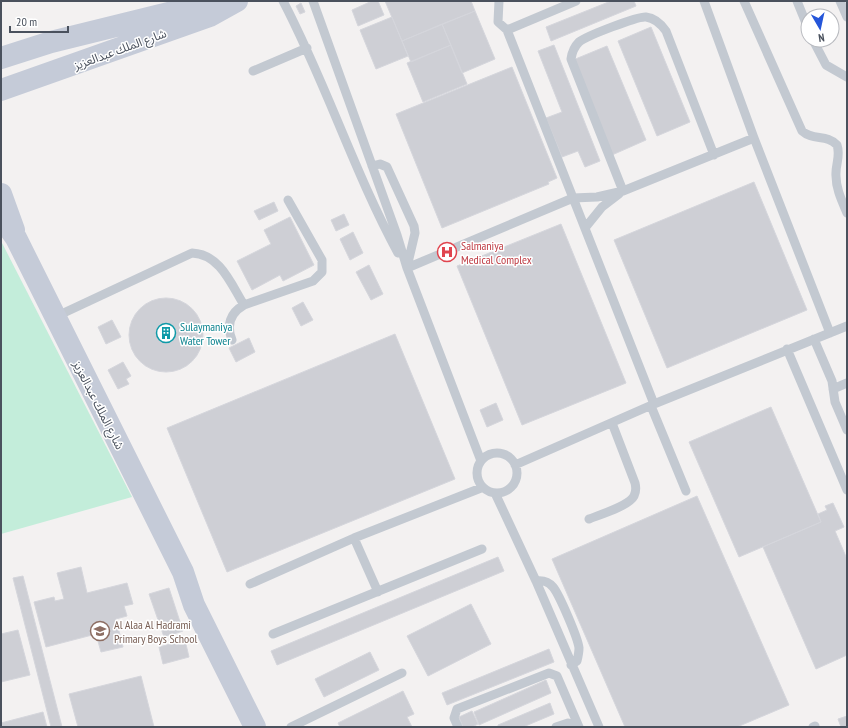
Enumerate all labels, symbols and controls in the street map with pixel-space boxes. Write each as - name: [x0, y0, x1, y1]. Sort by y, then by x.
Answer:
- scale bar: [10, 8, 68, 34]
- north arrow: [800, 8, 840, 48]
- text: 20 m: [16, 14, 37, 29]
- street label: شارع الملك عبدالعزيز: [71, 25, 169, 75]
- text: N: [817, 30, 826, 45]
- place label: Salmaniya Medical Complex: [461, 238, 532, 267]
- hospital icon: Salmaniya Medical Complex: [436, 241, 458, 263]
- place label: Sulaymaniya Water Tower: [180, 319, 232, 348]
- building icon: Sulaymaniya Water Tower: [155, 322, 177, 344]
- street label: شارع الملك عبدالعزيز: [68, 357, 128, 453]
- place label: Al Alaa Al Hadrami Primary Boys School: [114, 617, 197, 646]
- school or university icon: Al Alaa Al Hadrami Primary Boys School: [89, 620, 111, 642]

